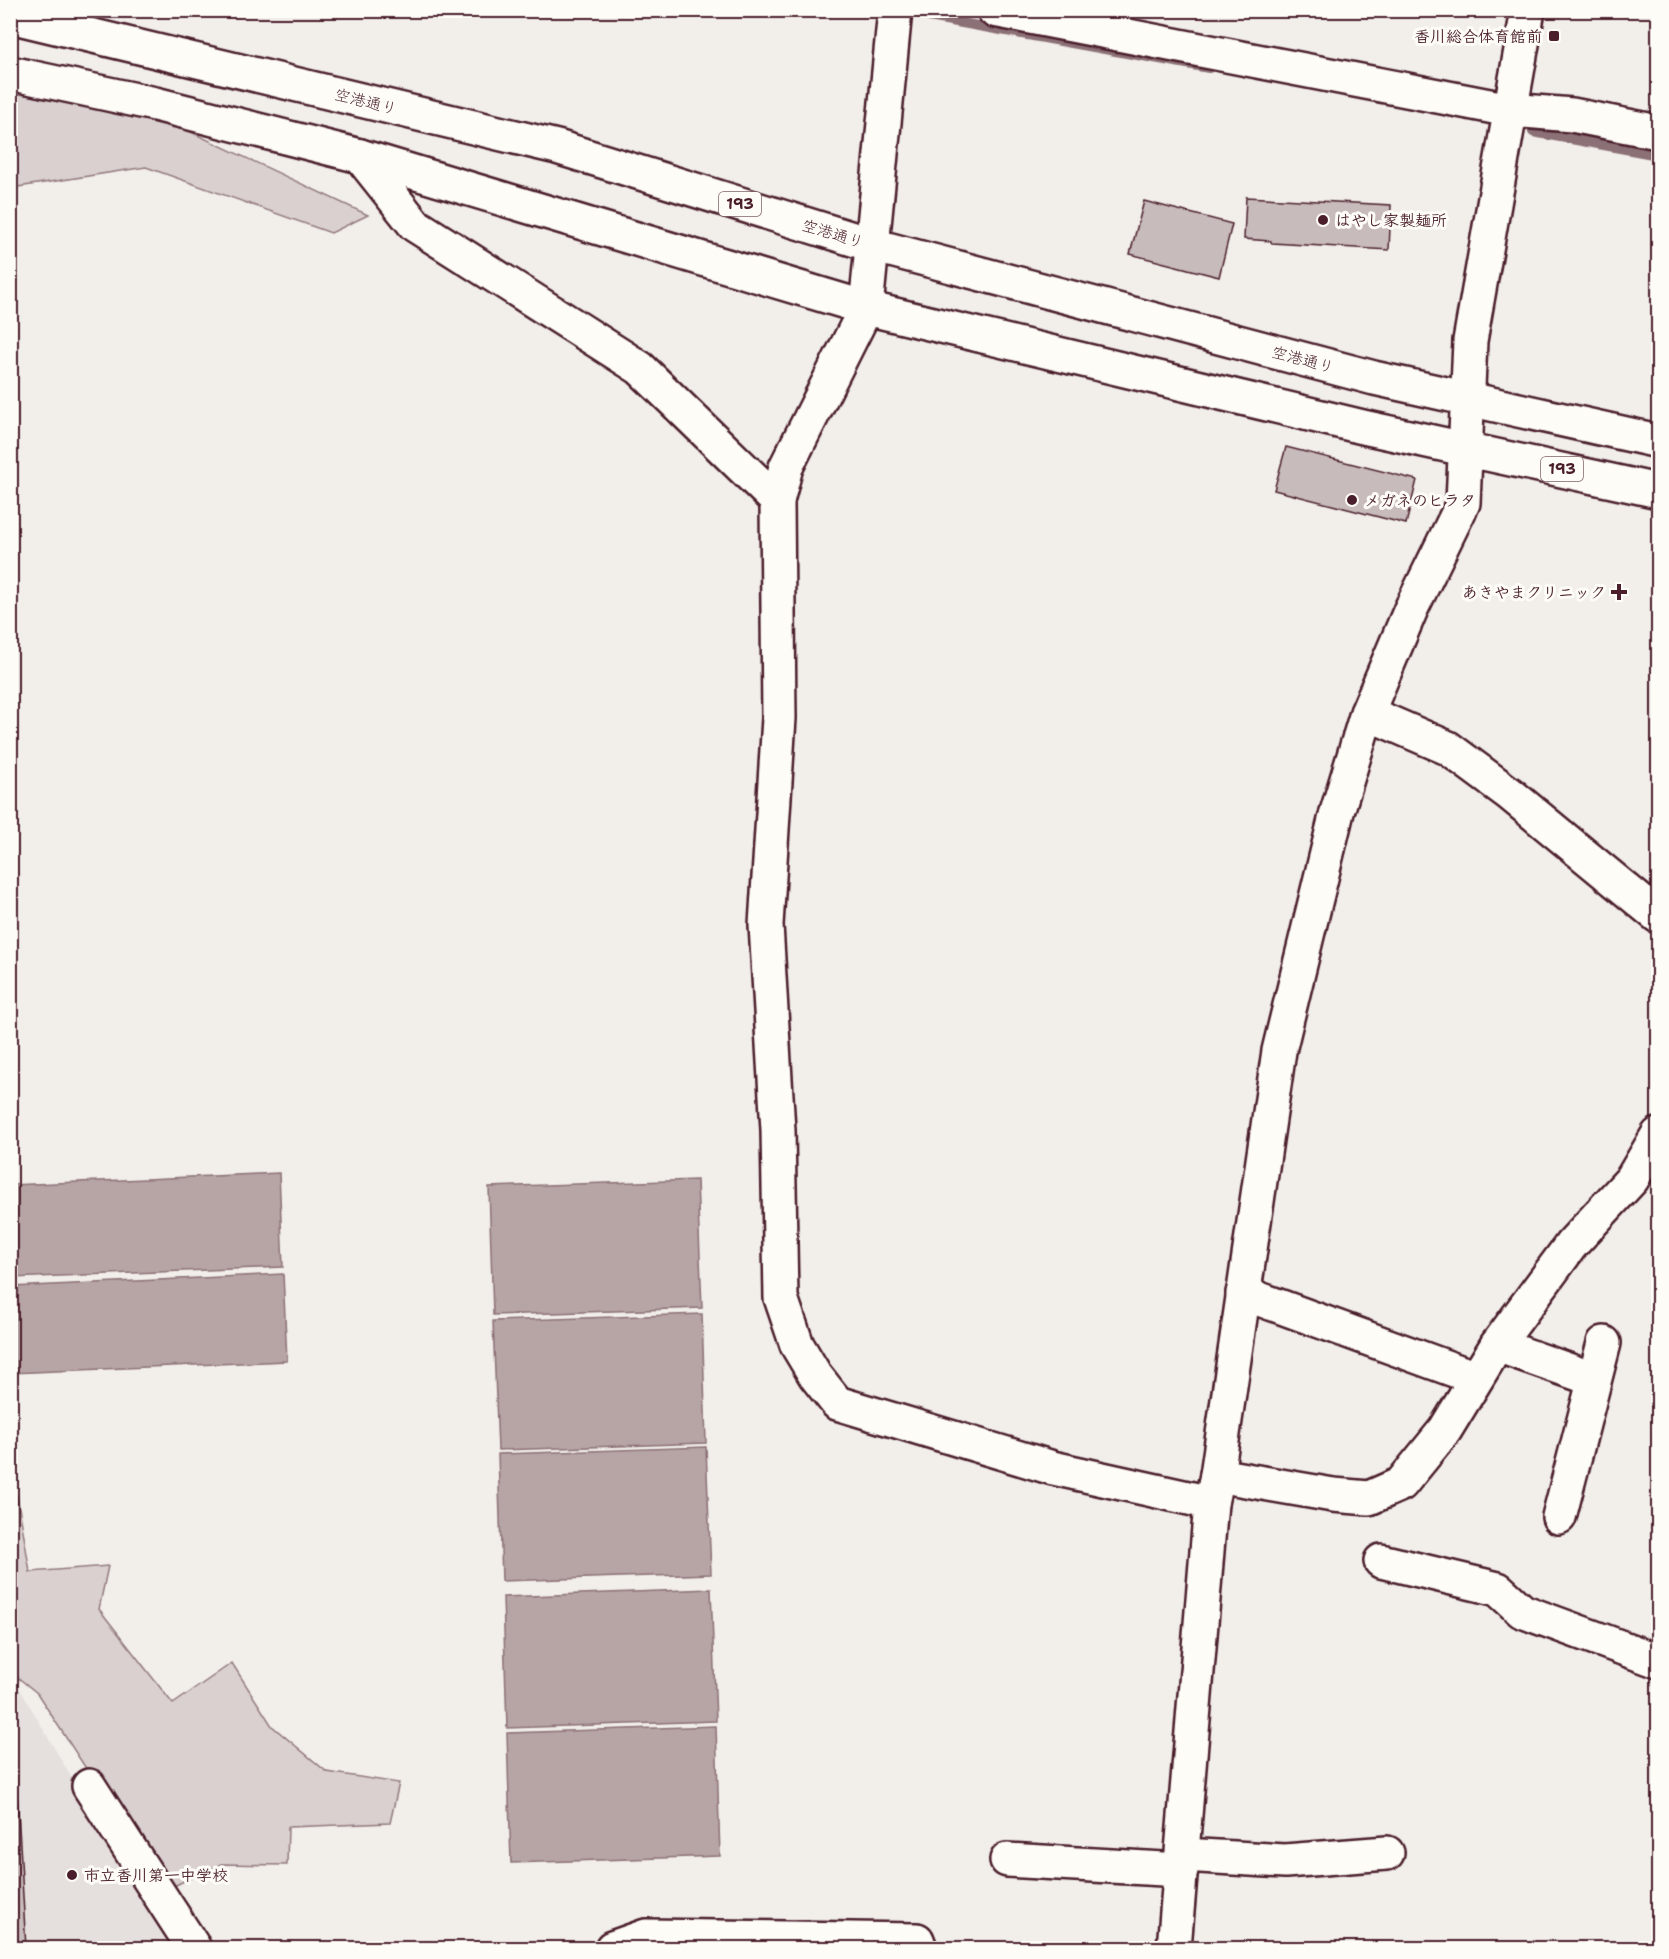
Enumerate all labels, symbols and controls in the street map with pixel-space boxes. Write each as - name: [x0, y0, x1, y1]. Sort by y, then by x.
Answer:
- place label: 香川総合体育館前: [1414, 26, 1542, 47]
- marker: 香川総合体育館前: [1547, 29, 1561, 43]
- street label: 空港通り: [332, 84, 399, 119]
- road number: 193: [719, 192, 761, 216]
- place label: はやし家製麺所: [1335, 210, 1447, 231]
- marker: はやし家製麺所: [1316, 213, 1330, 227]
- street label: 空港通り: [799, 214, 867, 253]
- street label: 空港通り: [1269, 341, 1337, 378]
- road number: 193: [1541, 457, 1583, 481]
- place label: メガネのヒラタ: [1364, 490, 1476, 511]
- marker: メガネのヒラタ: [1345, 493, 1359, 507]
- place label: あきやまクリニック: [1462, 582, 1606, 603]
- marker: あきやまクリニック: [1610, 583, 1628, 601]
- place label: 市立香川第一中学校: [84, 1865, 228, 1886]
- marker: 市立香川第一中学校: [65, 1868, 79, 1882]

